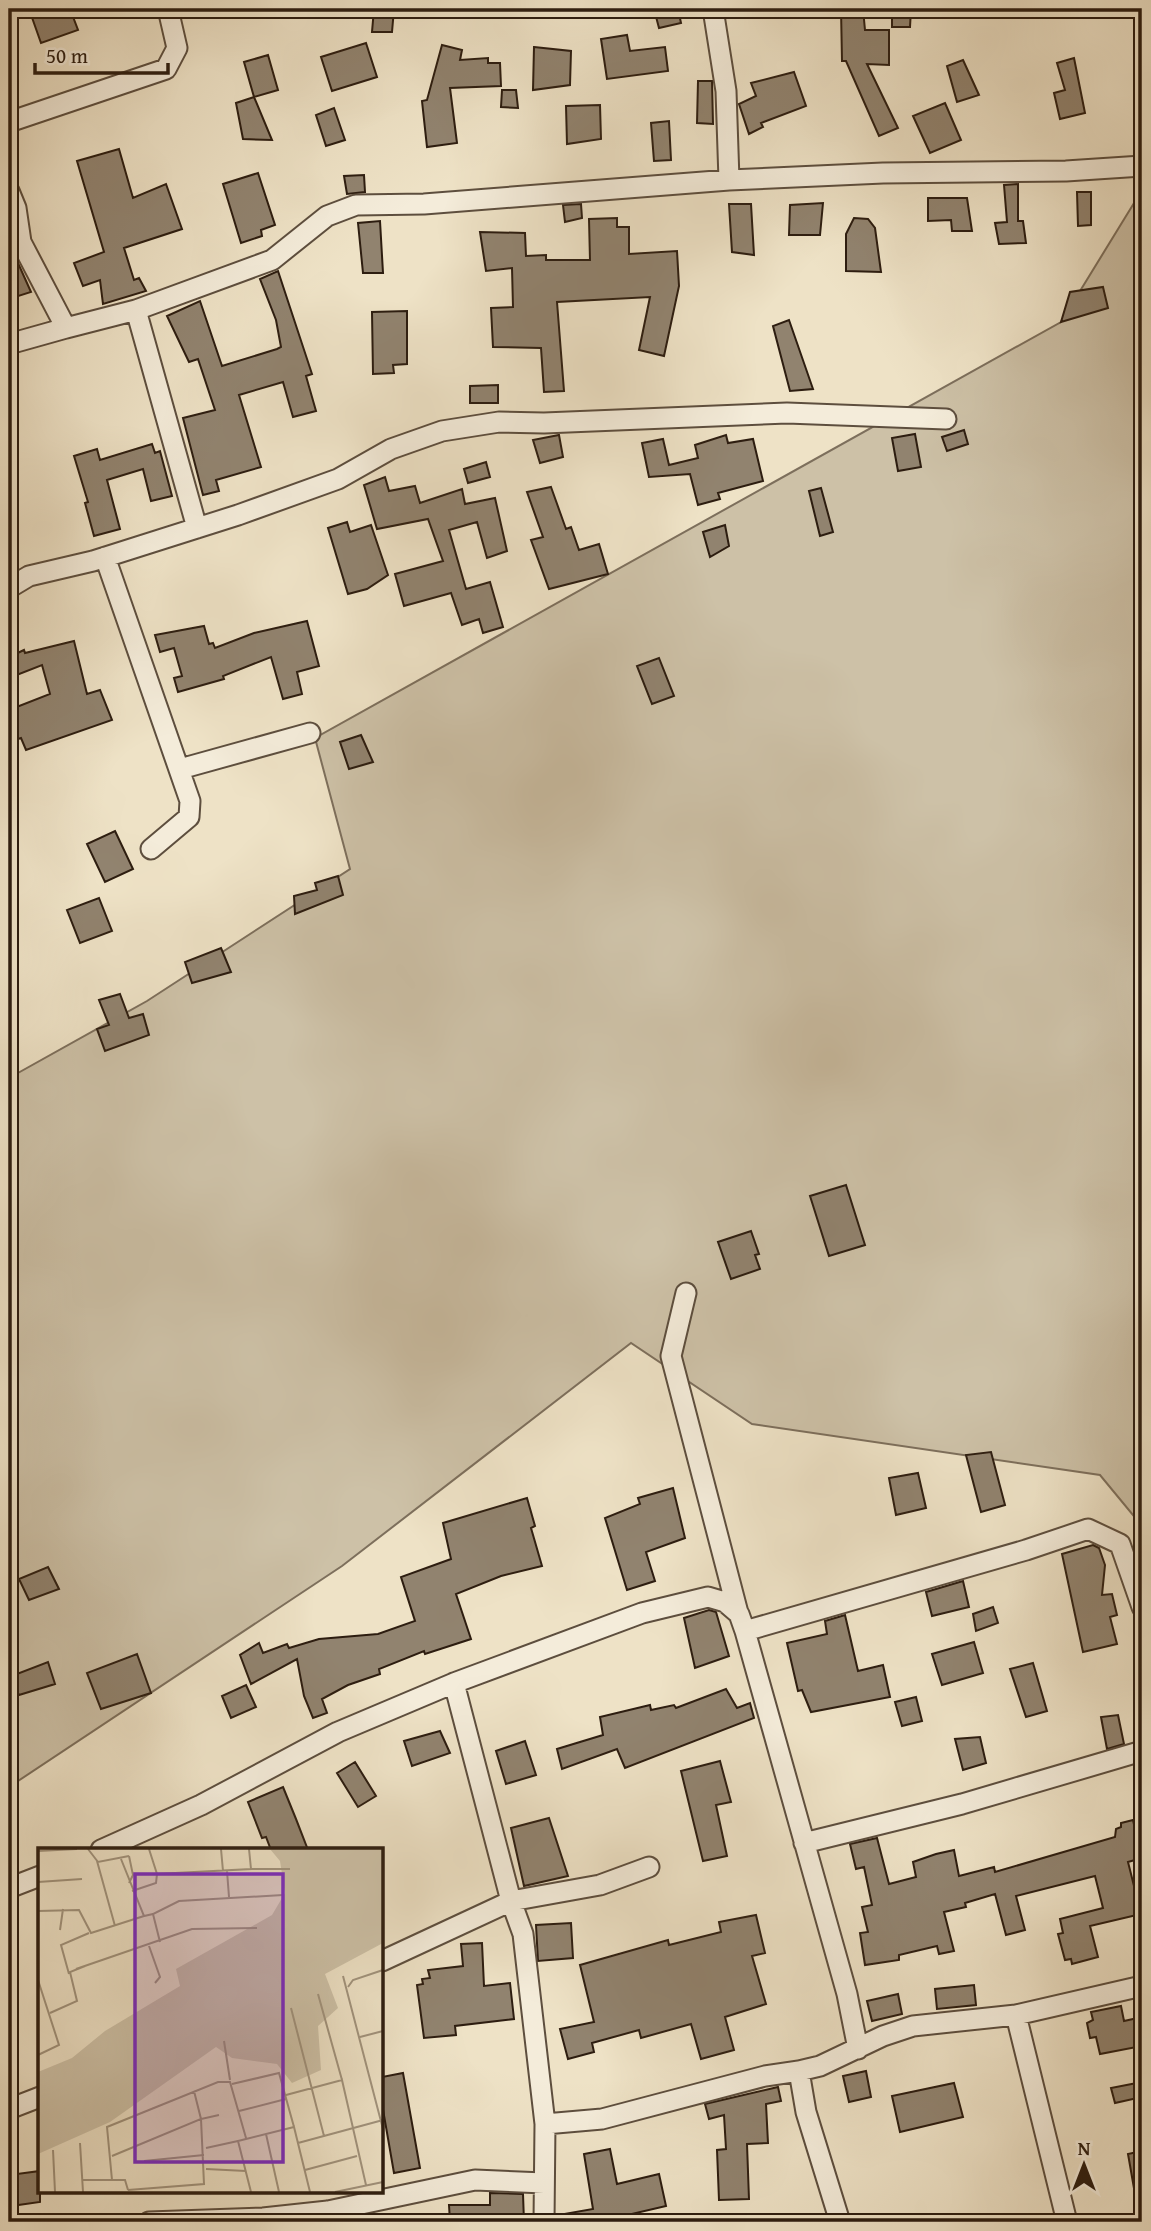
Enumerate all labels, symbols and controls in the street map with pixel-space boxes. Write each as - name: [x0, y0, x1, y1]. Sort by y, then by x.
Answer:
- scale bar: [35, 32, 168, 76]
- text: 50 m: [46, 40, 88, 71]
- inset map: [38, 1848, 383, 2192]
- north arrow: [1050, 2130, 1120, 2200]
- text: N: [1078, 2134, 1091, 2162]

